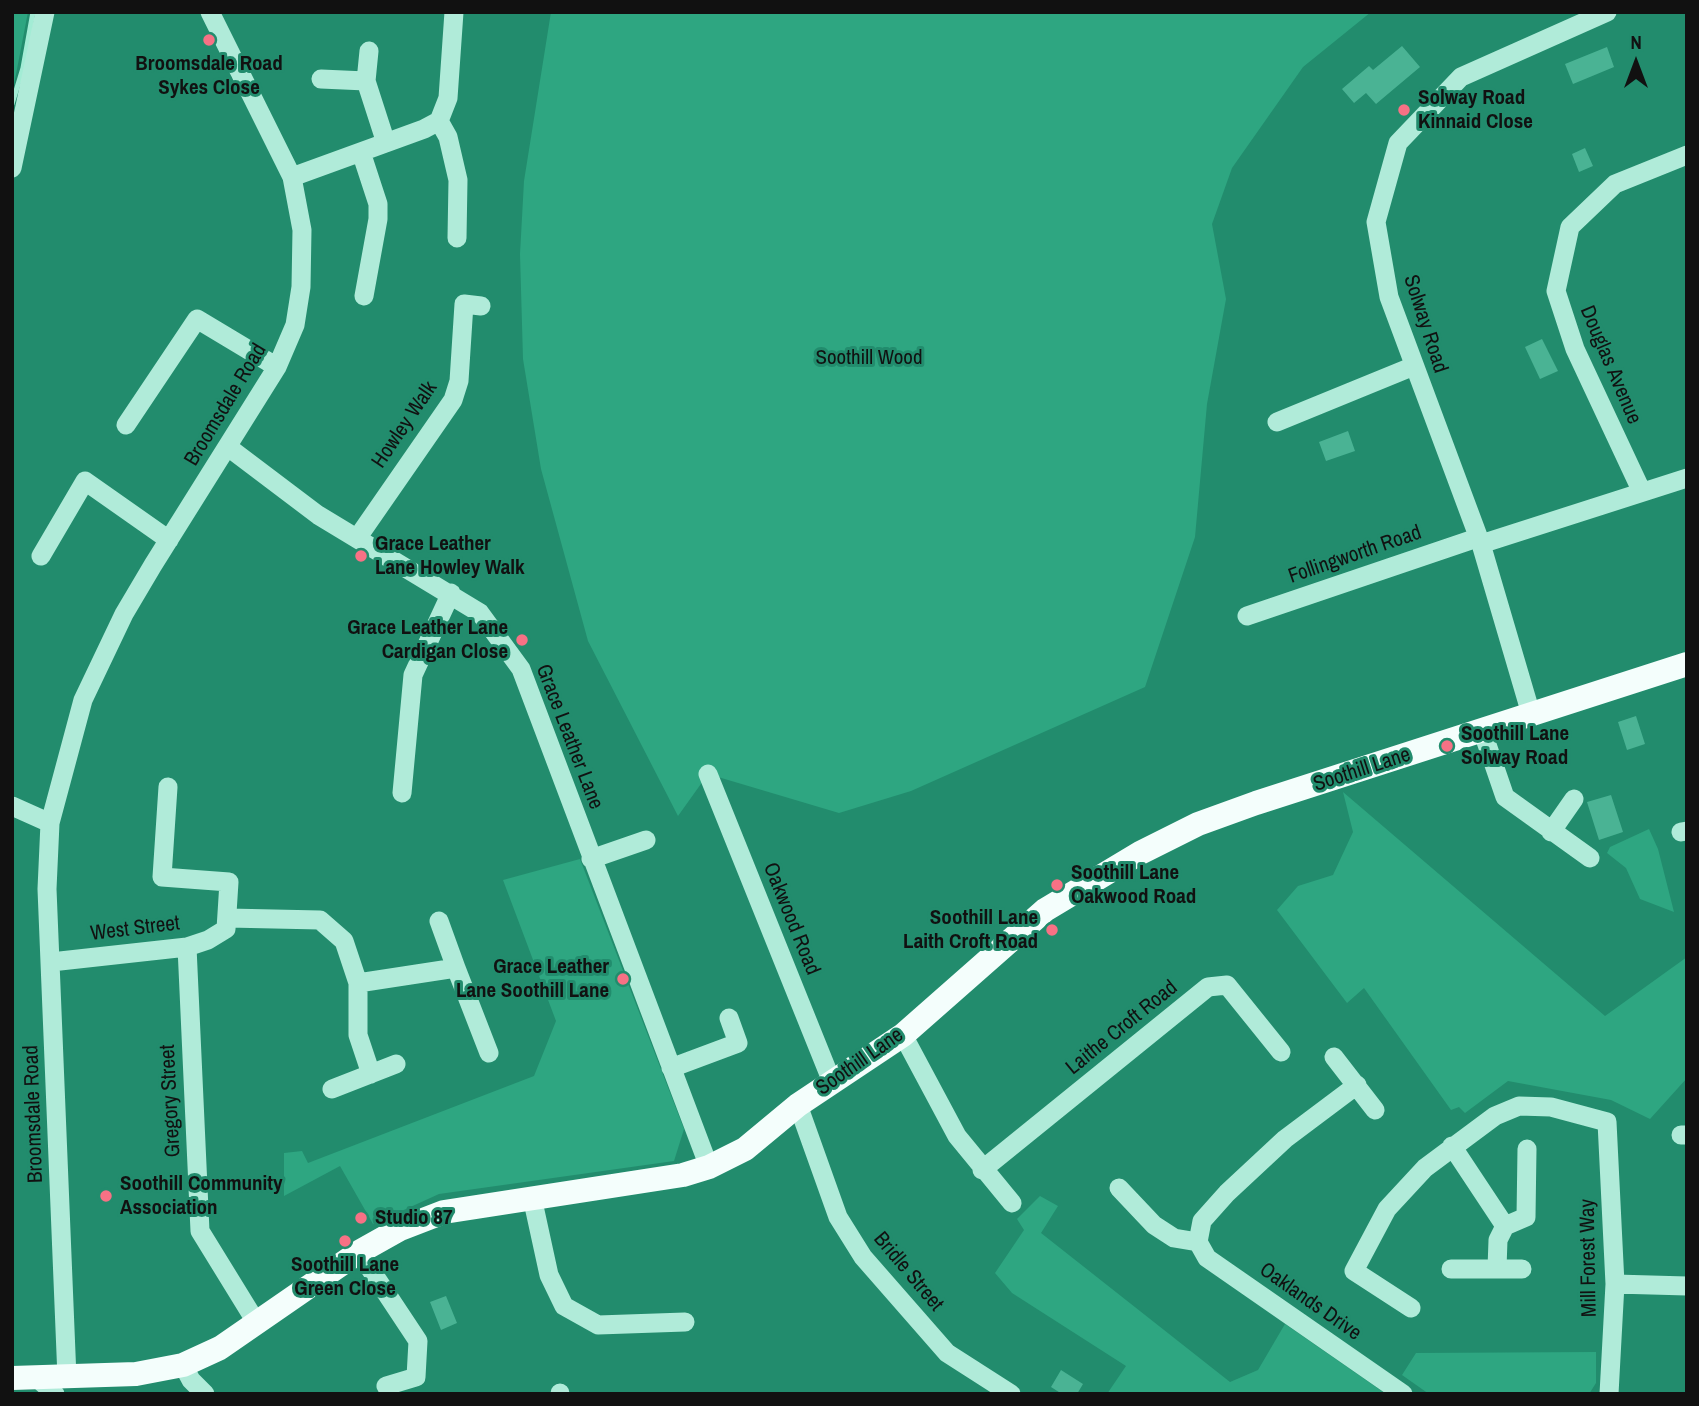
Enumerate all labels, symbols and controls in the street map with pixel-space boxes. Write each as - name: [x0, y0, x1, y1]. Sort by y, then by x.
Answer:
- north arrow: [1601, 28, 1671, 98]
- text: N: [1630, 29, 1642, 55]
- marker: Broomsdale Road Sykes Close: [201, 32, 217, 48]
- place label: Broomsdale Road Sykes Close: [135, 51, 283, 101]
- place label: Solway Road Kinnaid Close: [1418, 85, 1533, 135]
- marker: Solway Road Kinnaid Close: [1396, 102, 1412, 118]
- street label: Solway Road: [1397, 272, 1453, 376]
- street label: Douglas Avenue: [1574, 302, 1646, 428]
- street label: Broomsdale Road: [180, 339, 272, 471]
- park label: Soothill Wood: [816, 345, 922, 371]
- street label: Howley Walk: [367, 377, 443, 473]
- street label: Follingworth Road: [1285, 520, 1425, 590]
- place label: Grace Leather Lane Howley Walk: [375, 531, 525, 581]
- marker: Grace Leather Lane Howley Walk: [353, 548, 369, 564]
- place label: Grace Leather Lane Cardigan Close: [347, 615, 508, 665]
- marker: Grace Leather Lane Cardigan Close: [514, 632, 530, 648]
- street label: Grace Leather Lane: [530, 661, 608, 813]
- place label: Soothill Lane Solway Road: [1461, 721, 1569, 771]
- marker: Soothill Lane Solway Road: [1439, 738, 1455, 754]
- street label: Soothill Lane: [1310, 742, 1414, 798]
- street label: Oakwood Road: [757, 859, 825, 979]
- place label: Soothill Lane Oakwood Road: [1071, 860, 1196, 910]
- marker: Soothill Lane Oakwood Road: [1049, 877, 1065, 893]
- place label: Soothill Lane Laith Croft Road: [903, 905, 1038, 955]
- street label: West Street: [89, 911, 181, 947]
- marker: Soothill Lane Laith Croft Road: [1044, 922, 1060, 938]
- place label: Grace Leather Lane Soothill Lane: [456, 954, 609, 1004]
- marker: Grace Leather Lane Soothill Lane: [615, 971, 631, 987]
- street label: Laithe Croft Road: [1061, 975, 1183, 1081]
- street label: Soothill Lane: [812, 1023, 908, 1101]
- street label: Gregory Street: [155, 1044, 187, 1158]
- street label: Broomsdale Road: [19, 1045, 49, 1183]
- place label: Soothill Community Association: [120, 1171, 283, 1221]
- marker: Soothill Community Association: [98, 1188, 114, 1204]
- street label: Mill Forest Way: [1575, 1199, 1603, 1317]
- place label: Studio 87: [375, 1205, 453, 1231]
- marker: Studio 87: [353, 1210, 369, 1226]
- street label: Bridle Street: [868, 1227, 948, 1317]
- marker: Soothill Lane Green Close: [337, 1233, 353, 1249]
- place label: Soothill Lane Green Close: [291, 1252, 399, 1302]
- street label: Oaklands Drive: [1254, 1258, 1366, 1346]

